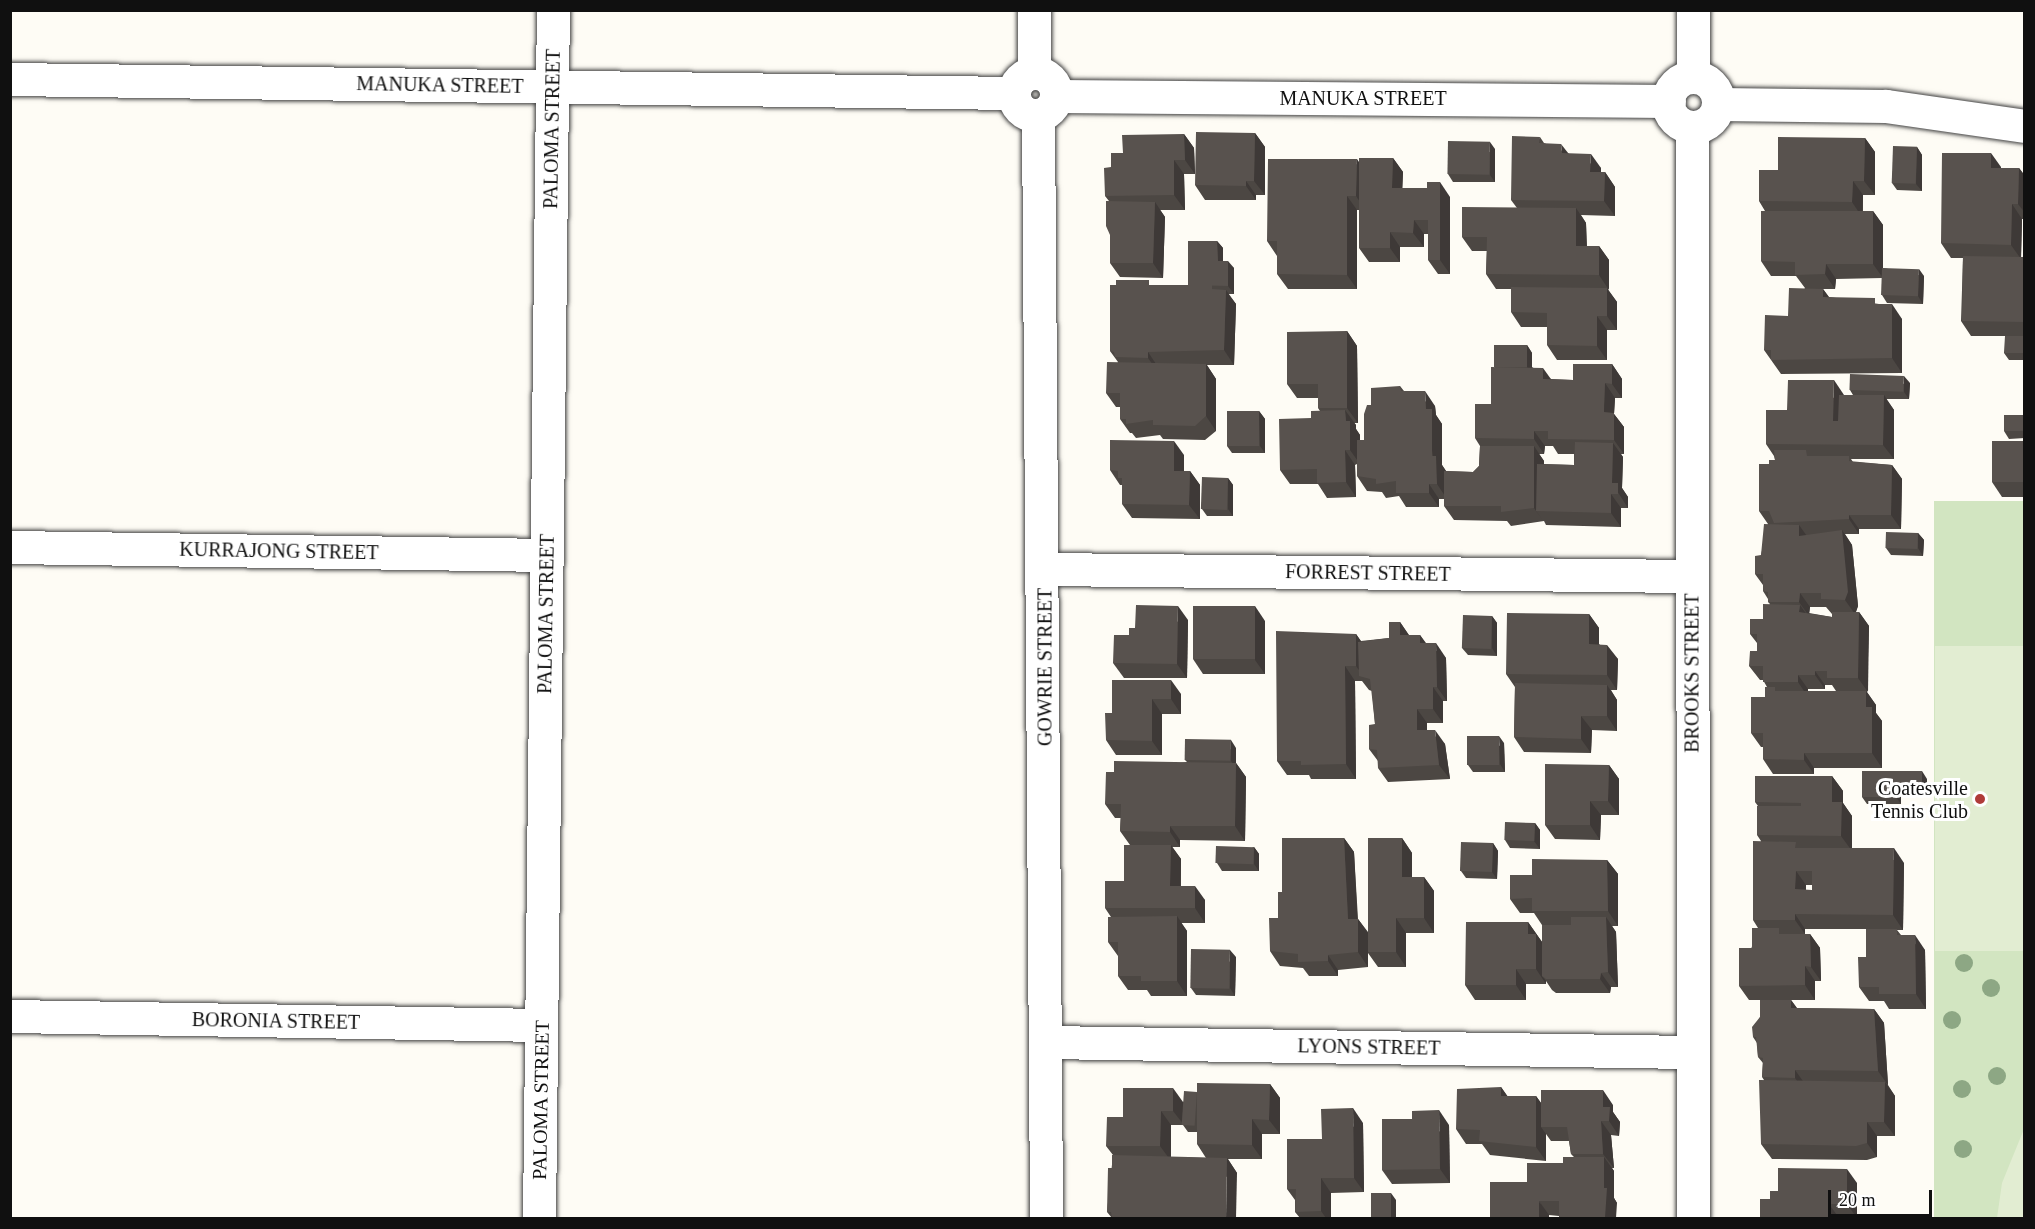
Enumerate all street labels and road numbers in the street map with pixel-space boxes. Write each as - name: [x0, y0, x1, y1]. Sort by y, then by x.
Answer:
- street label: PALOMA STREET: [539, 48, 565, 210]
- street label: MANUKA STREET: [356, 72, 524, 98]
- street label: MANUKA STREET: [1279, 86, 1447, 110]
- street label: PALOMA STREET: [533, 533, 559, 695]
- street label: KURRAJONG STREET: [179, 537, 379, 565]
- street label: FORREST STREET: [1285, 560, 1451, 586]
- street label: GOWRIE STREET: [1033, 588, 1057, 746]
- street label: BROOKS STREET: [1680, 593, 1704, 753]
- street label: BORONIA STREET: [191, 1008, 361, 1034]
- street label: PALOMA STREET: [528, 1019, 554, 1181]
- street label: LYONS STREET: [1297, 1034, 1441, 1060]

